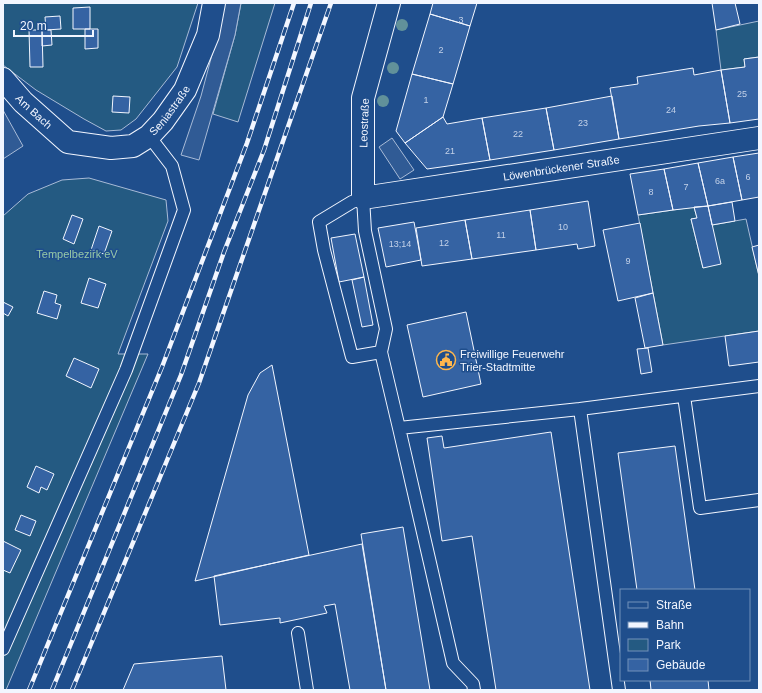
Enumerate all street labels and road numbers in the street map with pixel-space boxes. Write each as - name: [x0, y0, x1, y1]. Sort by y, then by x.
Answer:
- street label: Seniastraße: [147, 84, 192, 138]
- street label: Am Bach: [13, 92, 55, 131]
- street label: Leostraße: [357, 98, 371, 148]
- street label: Löwenbrückener Straße: [502, 153, 620, 183]

